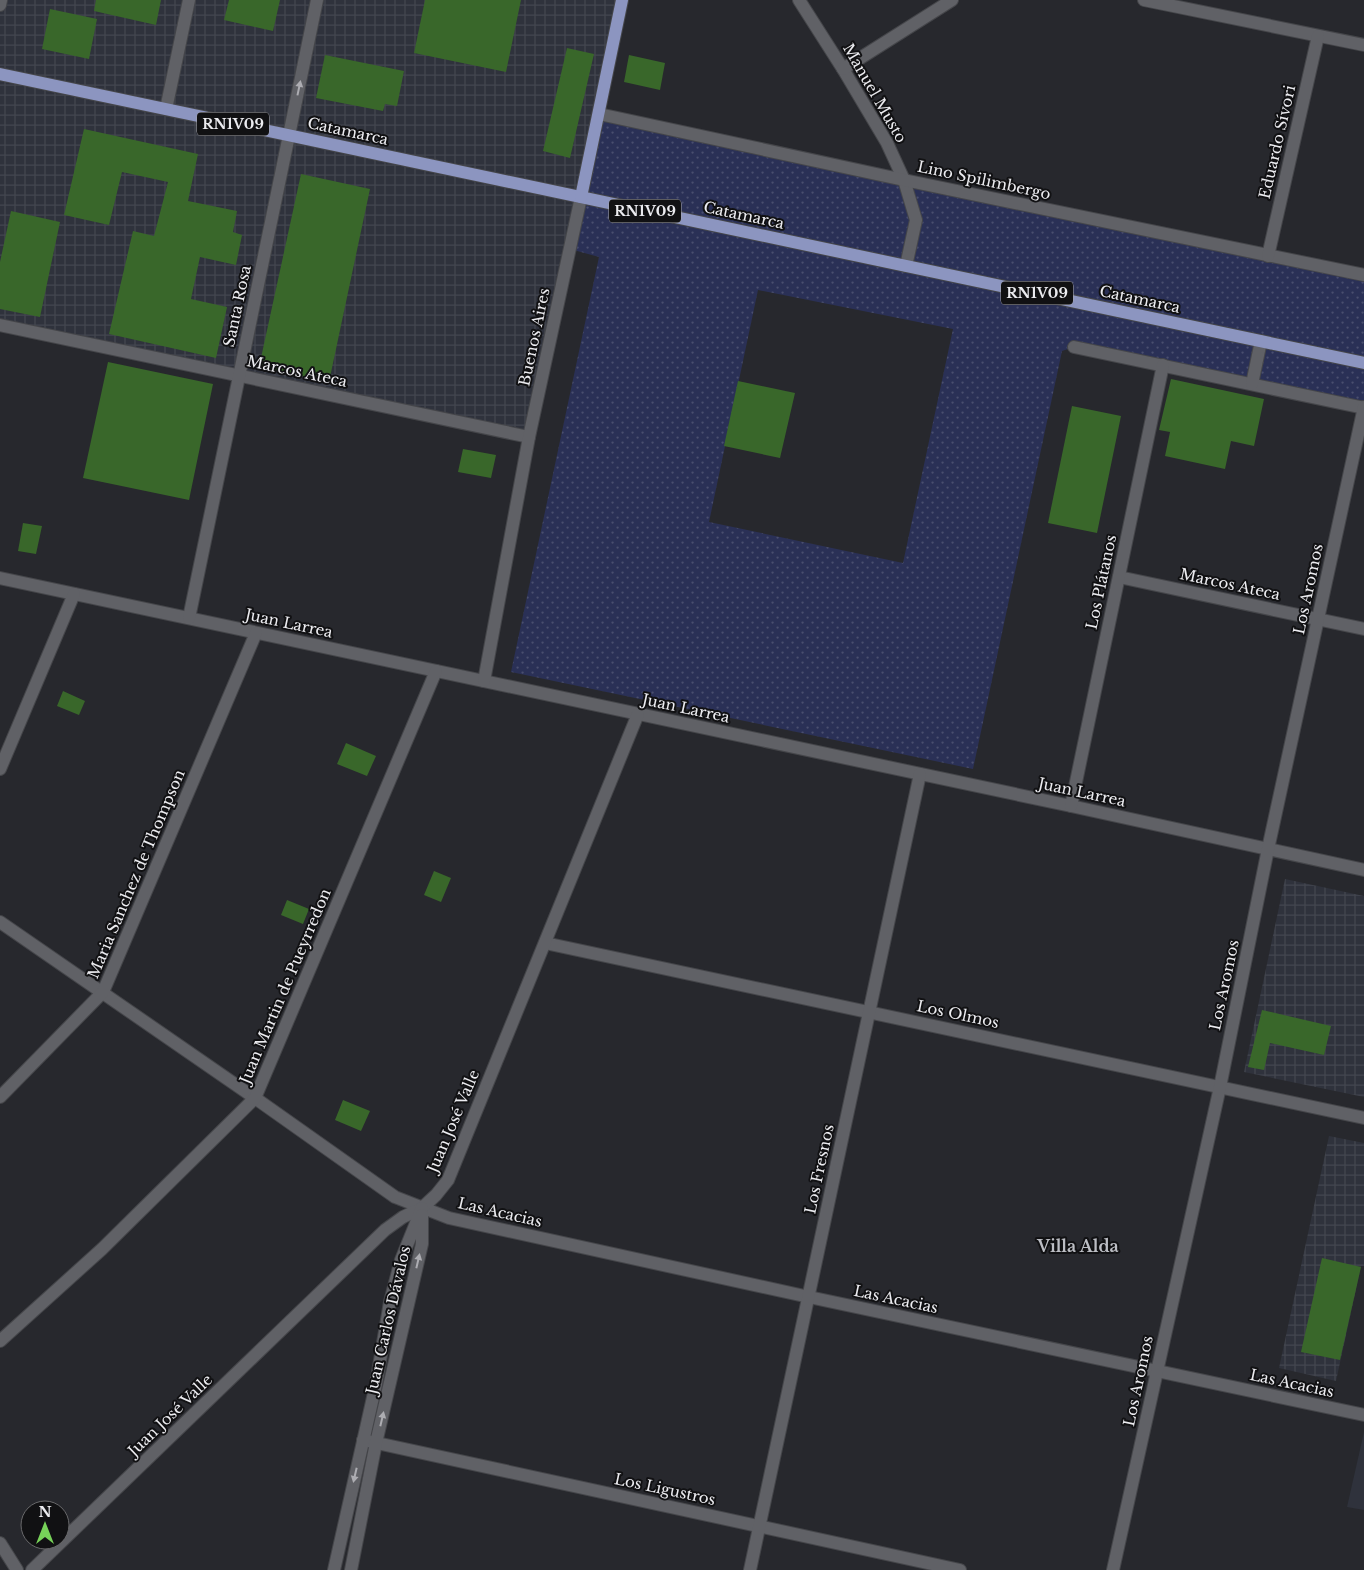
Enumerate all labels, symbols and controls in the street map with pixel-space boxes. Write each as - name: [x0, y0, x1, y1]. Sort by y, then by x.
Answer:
- street label: Manuel Musto: [839, 40, 911, 146]
- one-way arrow: [295, 79, 303, 95]
- street label: Eduardo Sívori: [1255, 83, 1299, 201]
- road number: RN1V09: [197, 112, 269, 136]
- street label: Catamarca: [306, 113, 391, 149]
- street label: Lino Spilimbergo: [916, 157, 1053, 203]
- street label: Catamarca: [702, 197, 787, 233]
- road number: RN1V09: [609, 200, 681, 222]
- street label: Santa Rosa: [219, 263, 255, 349]
- street label: Catamarca: [1098, 281, 1183, 317]
- road number: RN1V09: [1001, 282, 1073, 304]
- street label: Buenos Aires: [514, 286, 554, 388]
- street label: Marcos Ateca: [245, 351, 350, 391]
- street label: Los Plátanos: [1082, 533, 1120, 631]
- street label: Los Aromos: [1289, 542, 1327, 636]
- street label: Marcos Ateca: [1178, 564, 1283, 604]
- street label: Juan Larrea: [242, 604, 335, 642]
- street label: Juan Larrea: [639, 689, 732, 727]
- street label: Maria Sanchez de Thompson: [83, 767, 189, 981]
- street label: Juan Larrea: [1035, 773, 1128, 811]
- street label: Juan Martin de Pueyrredon: [234, 886, 335, 1088]
- street label: Los Aromos: [1205, 938, 1243, 1032]
- street label: Los Olmos: [915, 996, 1001, 1032]
- street label: Juan José Valle: [422, 1067, 483, 1177]
- street label: Los Fresnos: [800, 1122, 838, 1216]
- street label: Las Acacias: [456, 1193, 544, 1231]
- district label: Villa Alda: [1036, 1236, 1119, 1256]
- street label: Juan Carlos Dávalos: [361, 1244, 414, 1398]
- one-way arrow: [414, 1254, 422, 1269]
- street label: Las Acacias: [852, 1281, 940, 1317]
- street label: Los Aromos: [1119, 1334, 1157, 1428]
- street label: Las Acacias: [1248, 1365, 1336, 1401]
- street label: Juan José Valle: [122, 1370, 216, 1461]
- one-way arrow: [378, 1412, 386, 1427]
- one-way arrow: [351, 1467, 359, 1482]
- street label: Los Ligustros: [613, 1469, 718, 1509]
- north arrow: [20, 1500, 70, 1550]
- text: N: [38, 1503, 52, 1521]

